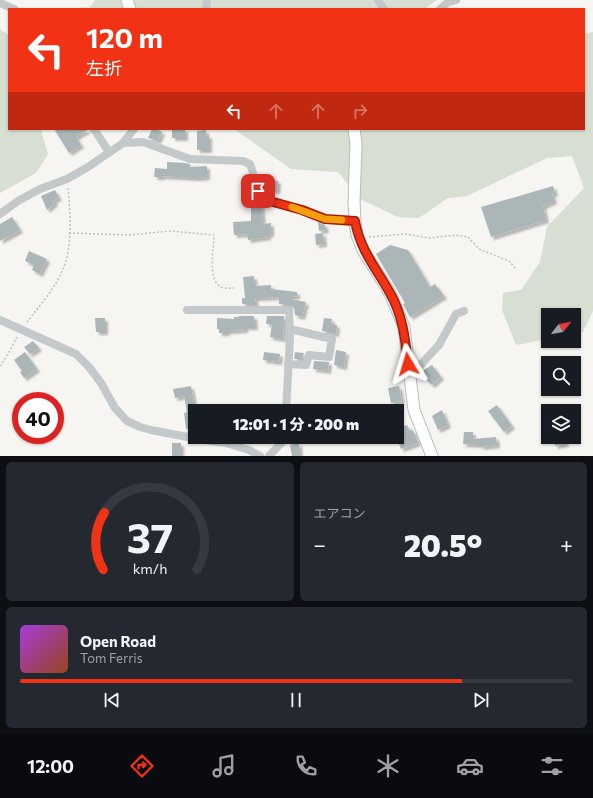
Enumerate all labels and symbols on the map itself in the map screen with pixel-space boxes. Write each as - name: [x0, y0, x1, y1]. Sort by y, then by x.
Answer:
- pin: [241, 174, 275, 208]
- north arrow: [541, 308, 581, 348]
- position arrow: [387, 343, 429, 385]
- speed limit sign: 40: [12, 392, 64, 444]

